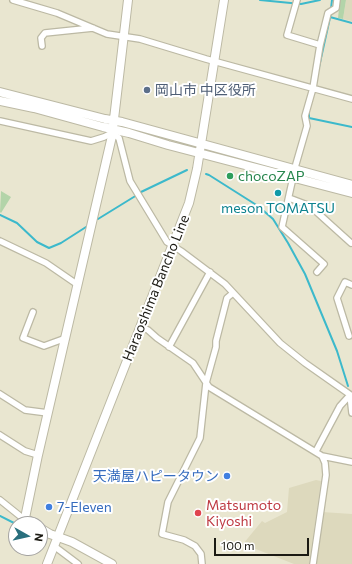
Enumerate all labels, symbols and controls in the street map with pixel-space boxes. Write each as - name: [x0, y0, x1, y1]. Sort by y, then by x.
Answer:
- place label: 岡山市 中区役所: [155, 82, 256, 98]
- marker: 岡山市 中区役所: [142, 85, 152, 95]
- place label: chocoZAP: [238, 168, 304, 184]
- marker: chocoZAP: [225, 171, 235, 181]
- marker: meson TOMATSU: [273, 188, 283, 198]
- place label: meson TOMATSU: [221, 200, 335, 216]
- street label: Haraoshima Bancho Line: [119, 212, 193, 364]
- place label: 天満屋ハピータウン: [93, 468, 219, 484]
- marker: 天満屋ハピータウン: [222, 471, 232, 481]
- place label: Matsumoto Kiyoshi: [206, 497, 281, 530]
- place label: 7-Eleven: [57, 499, 112, 515]
- marker: 7-Eleven: [44, 502, 54, 512]
- marker: Matsumoto Kiyoshi: [193, 508, 203, 518]
- north arrow: [8, 516, 48, 556]
- scale bar: [216, 530, 311, 556]
- text: N: [32, 533, 46, 543]
- text: 100 m: [221, 538, 255, 552]

